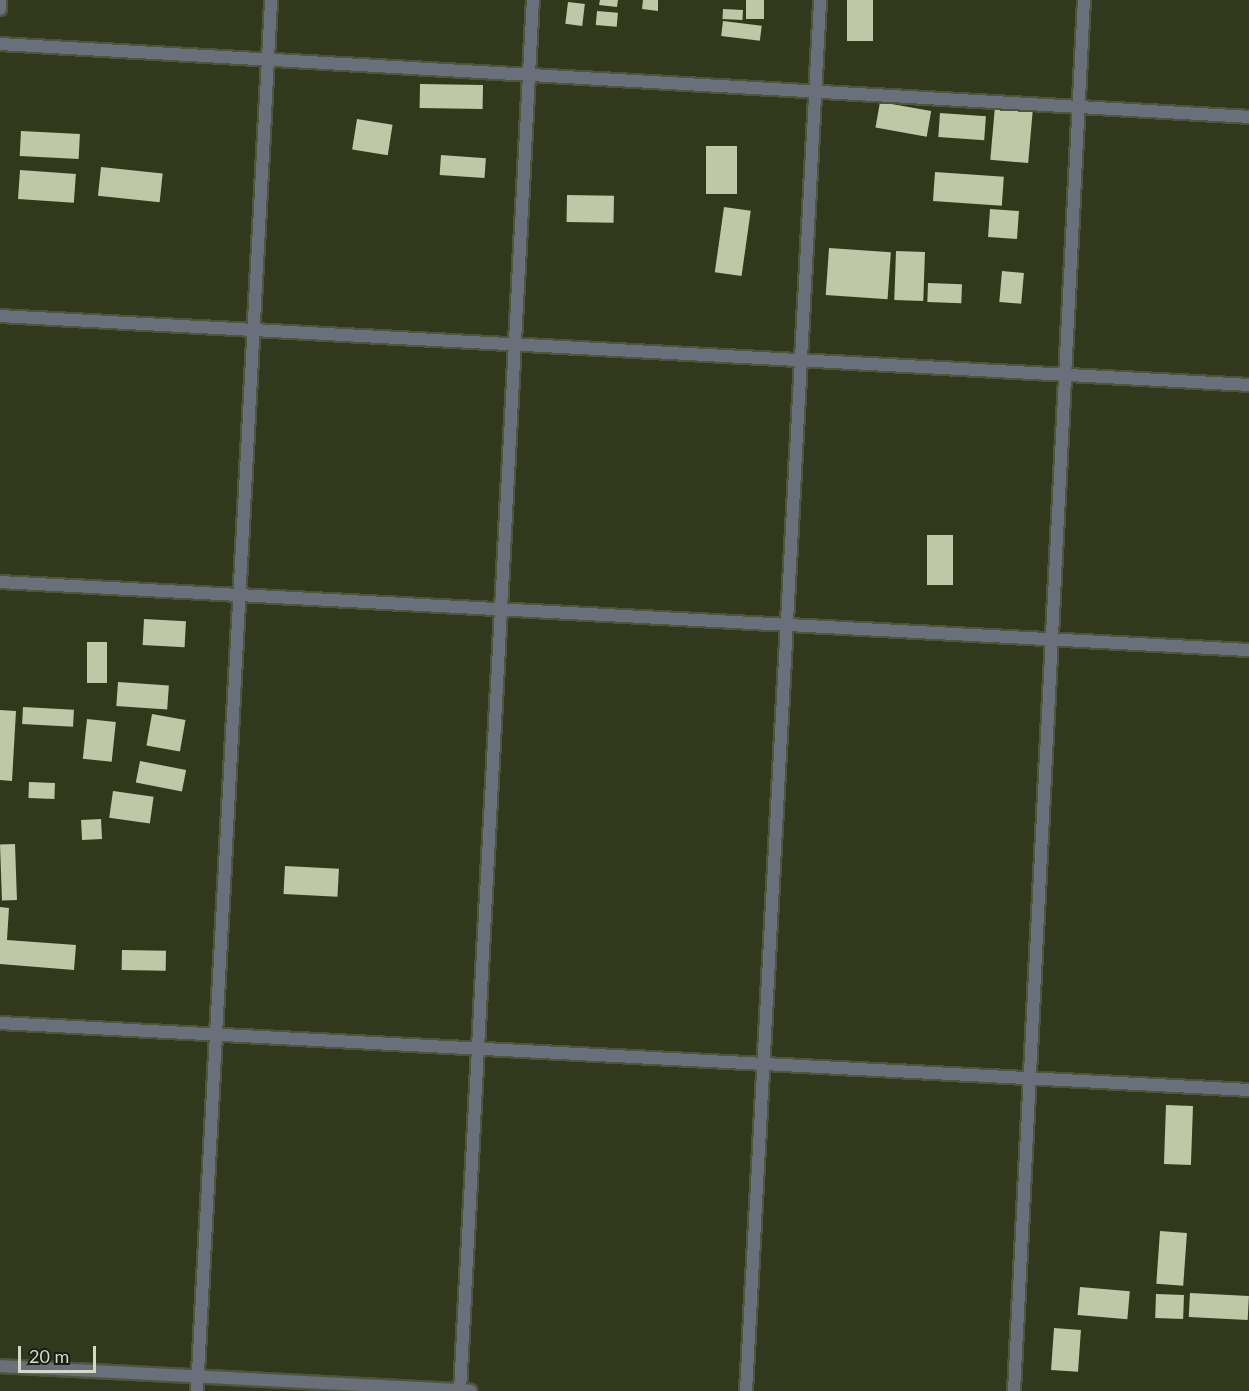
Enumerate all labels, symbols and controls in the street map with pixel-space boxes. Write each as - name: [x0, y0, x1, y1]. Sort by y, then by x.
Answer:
- scale bar: [21, 1334, 99, 1372]
- text: 20 m: [29, 1345, 69, 1367]

